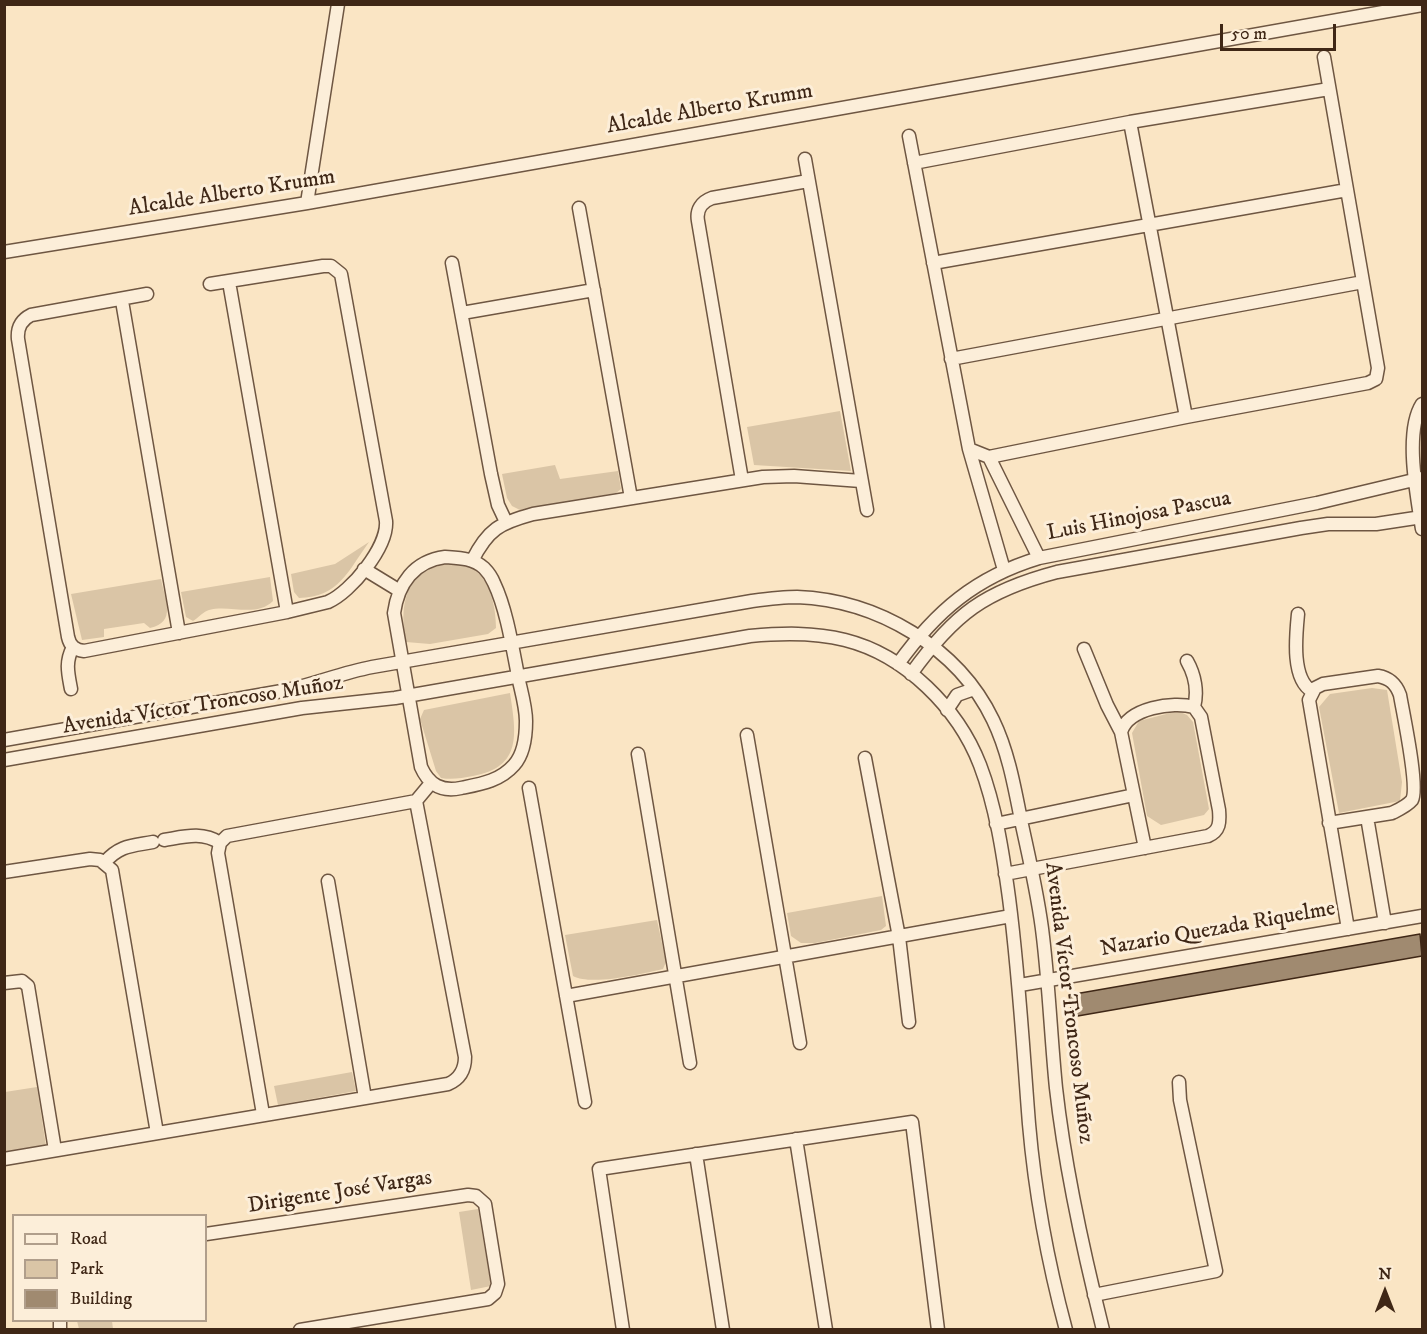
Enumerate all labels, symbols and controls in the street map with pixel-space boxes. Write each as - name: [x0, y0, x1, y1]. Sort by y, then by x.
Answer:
- scale bar: [1223, 12, 1338, 50]
- text: 50 m: [1231, 23, 1267, 45]
- street label: Alcalde Alberto Krumm: [605, 79, 815, 141]
- street label: Alcalde Alberto Krumm: [127, 165, 337, 223]
- street label: Luis Hinojosa Pascua: [1045, 486, 1233, 548]
- street label: Avenida Víctor Troncoso Muñoz: [61, 671, 345, 741]
- street label: Avenida Víctor Troncoso Muñoz: [1038, 861, 1098, 1145]
- street label: Nazario Quezada Riquelme: [1098, 896, 1338, 964]
- street label: Dirigente José Vargas: [246, 1165, 434, 1221]
- legend: [12, 1214, 207, 1322]
- text: Road: [70, 1228, 107, 1250]
- text: Park: [70, 1258, 104, 1280]
- north arrow: [1355, 1262, 1415, 1322]
- text: N: [1378, 1264, 1392, 1284]
- text: Building: [70, 1288, 132, 1310]

